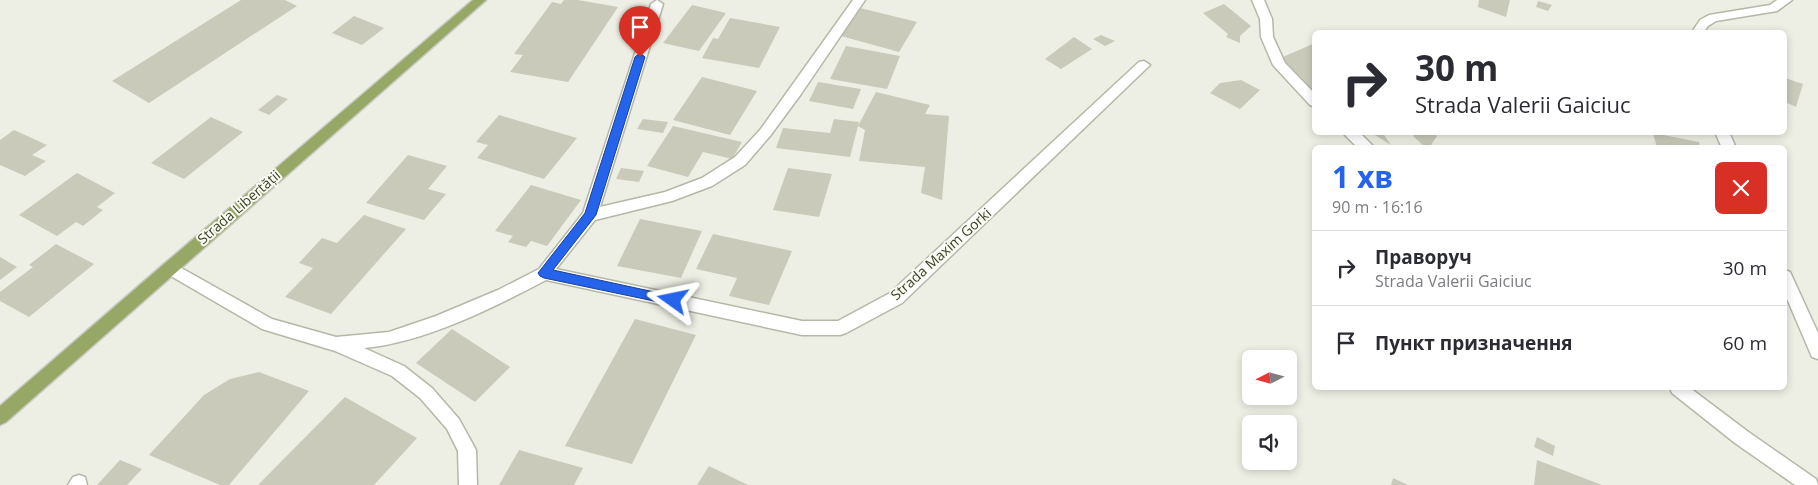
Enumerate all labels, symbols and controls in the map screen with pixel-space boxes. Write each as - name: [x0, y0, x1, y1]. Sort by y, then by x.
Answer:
- pin: [619, 6, 661, 57]
- icon: arrive: [626, 13, 654, 41]
- text: 30 m: [1415, 44, 1498, 91]
- icon: right: [1332, 50, 1397, 115]
- text: Strada Valerii Gaiciuc: [1415, 89, 1630, 119]
- text: 1 хв: [1332, 156, 1393, 197]
- button: close: [1715, 162, 1767, 214]
- street label: Strada Libertății: [193, 165, 284, 248]
- text: 90 m · 16:16: [1332, 196, 1423, 218]
- street label: Strada Maxim Gorki: [886, 203, 995, 304]
- text: Праворуч: [1375, 244, 1472, 270]
- icon: right: [1332, 254, 1360, 282]
- text: 30 m: [1723, 255, 1767, 281]
- text: Strada Valerii Gaiciuc: [1375, 270, 1532, 292]
- position arrow: [646, 273, 698, 325]
- icon: arrive: [1332, 329, 1360, 357]
- text: Пункт призначення: [1375, 330, 1573, 356]
- text: 60 m: [1723, 330, 1767, 356]
- north arrow: [1242, 350, 1298, 405]
- map controls: [1242, 350, 1297, 470]
- button: sound: [1242, 415, 1297, 470]

